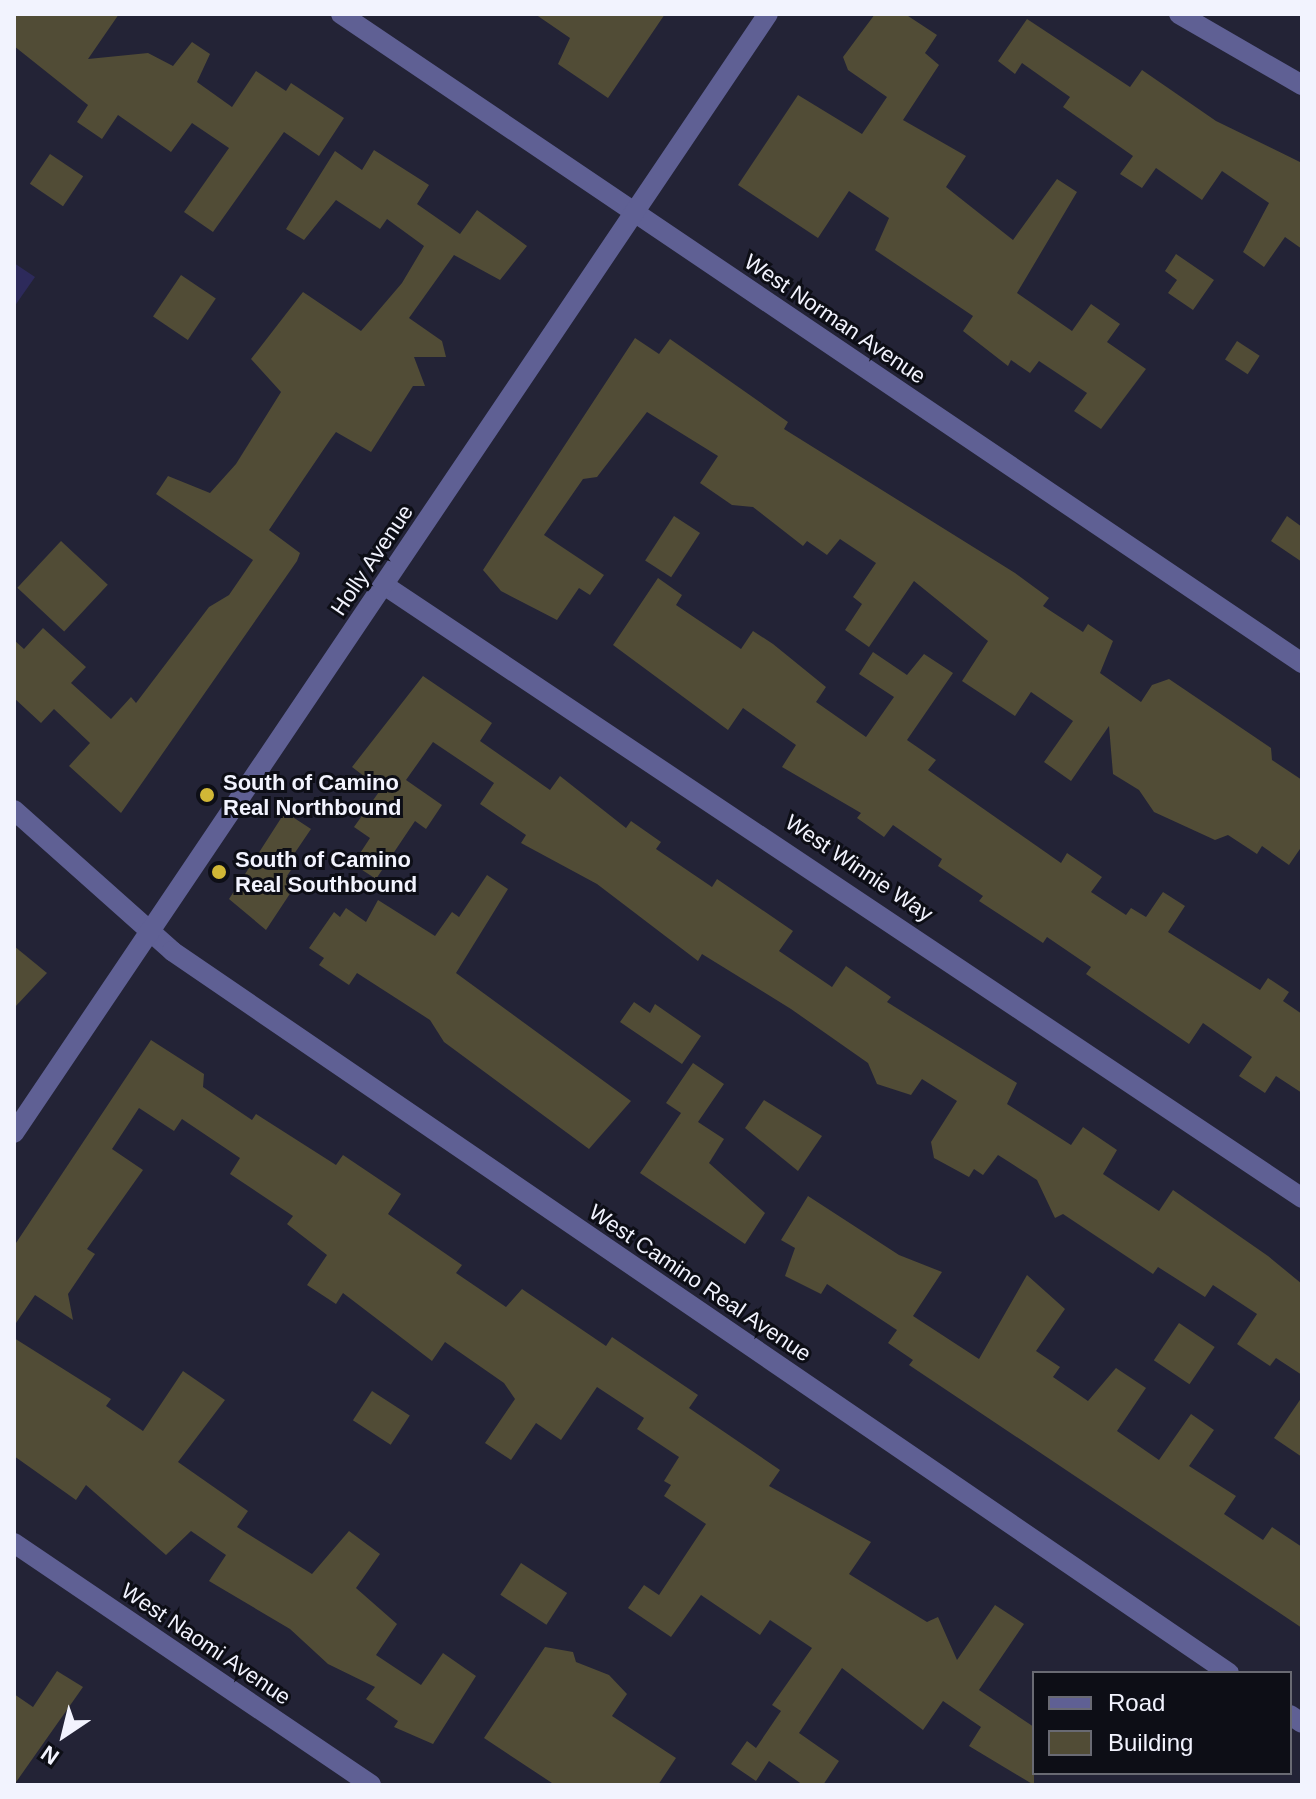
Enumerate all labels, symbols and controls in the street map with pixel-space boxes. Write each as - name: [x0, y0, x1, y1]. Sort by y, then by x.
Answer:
- street label: West Norman Avenue: [739, 248, 931, 390]
- street label: Holly Avenue: [325, 499, 419, 621]
- place label: South of Camino Real Northbound: [223, 769, 401, 820]
- marker: South of Camino Real Northbound: [198, 786, 216, 804]
- street label: West Winnie Way: [780, 809, 938, 927]
- place label: South of Camino Real Southbound: [235, 846, 417, 898]
- marker: South of Camino Real Southbound: [210, 863, 228, 881]
- street label: West Camino Real Avenue: [583, 1198, 817, 1368]
- street label: West Naomi Avenue: [116, 1577, 296, 1711]
- legend: [1032, 1671, 1292, 1775]
- text: Road: [1108, 1689, 1165, 1716]
- north arrow: [24, 1695, 104, 1775]
- text: Building: [1108, 1729, 1193, 1756]
- text: N: [36, 1740, 64, 1770]

